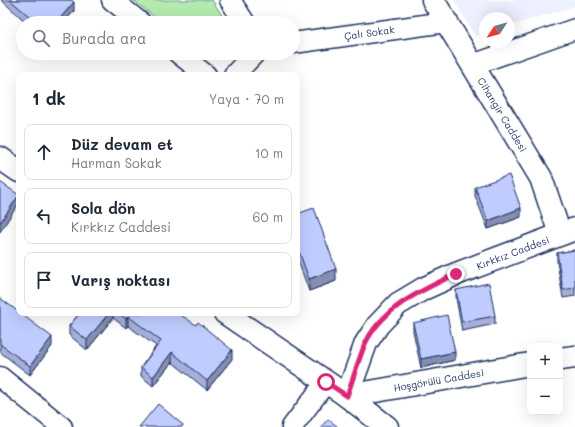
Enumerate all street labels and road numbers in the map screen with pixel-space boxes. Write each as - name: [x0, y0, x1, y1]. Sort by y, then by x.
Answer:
- street label: Çalı Sokak: [343, 22, 395, 43]
- street label: Cihangir Caddesi: [474, 75, 531, 155]
- street label: Kırkkız Caddesi: [474, 232, 551, 273]
- street label: Hoşgörülü Caddesi: [392, 365, 485, 395]

